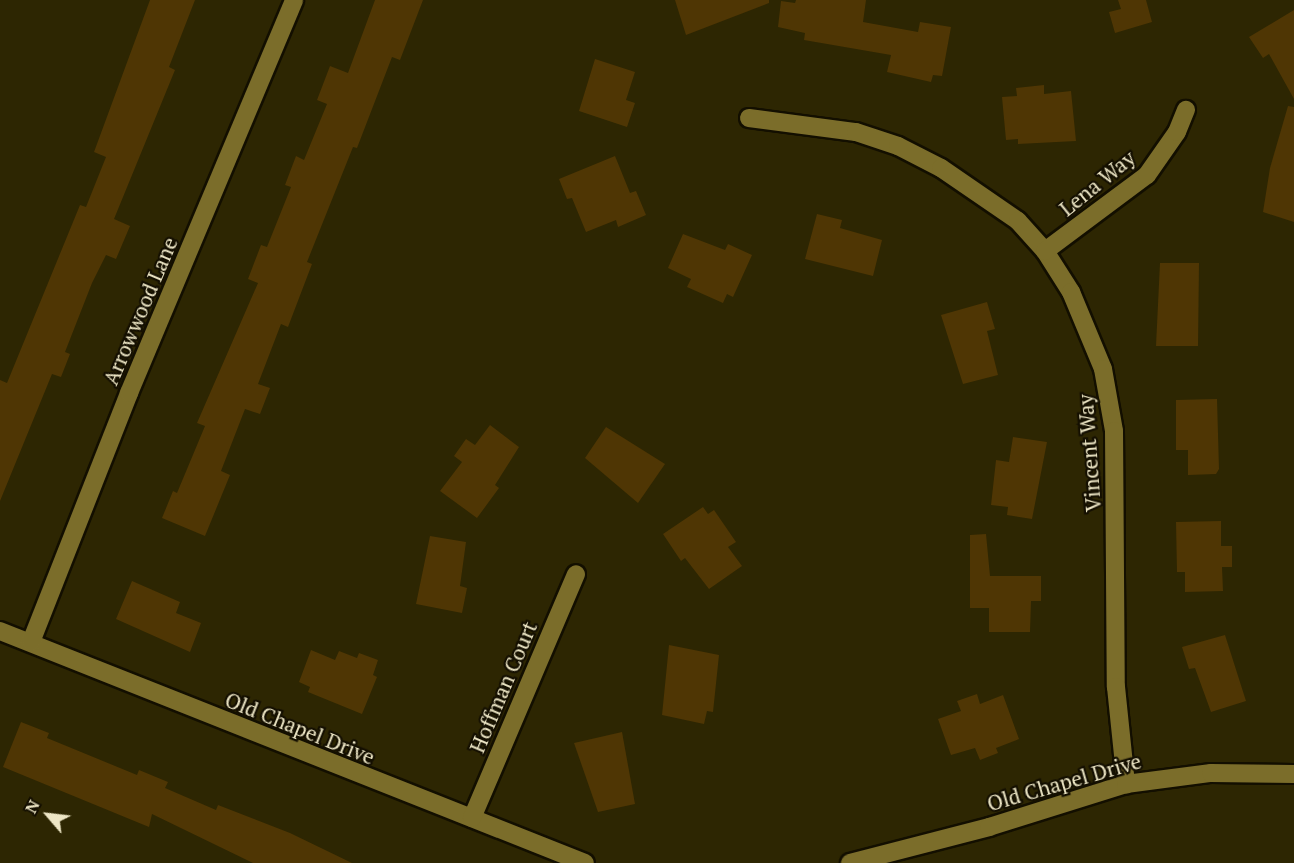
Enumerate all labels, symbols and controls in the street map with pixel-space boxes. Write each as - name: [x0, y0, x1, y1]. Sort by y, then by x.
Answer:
- street label: Lena Way: [1054, 145, 1140, 221]
- street label: Arrowwood Lane: [98, 233, 182, 389]
- street label: Vincent Way: [1072, 393, 1106, 513]
- street label: Hoffman Court: [464, 618, 542, 756]
- street label: Old Chapel Drive: [222, 687, 378, 769]
- street label: Old Chapel Drive: [984, 748, 1144, 816]
- north arrow: [18, 785, 78, 845]
- text: N: [20, 796, 45, 817]

